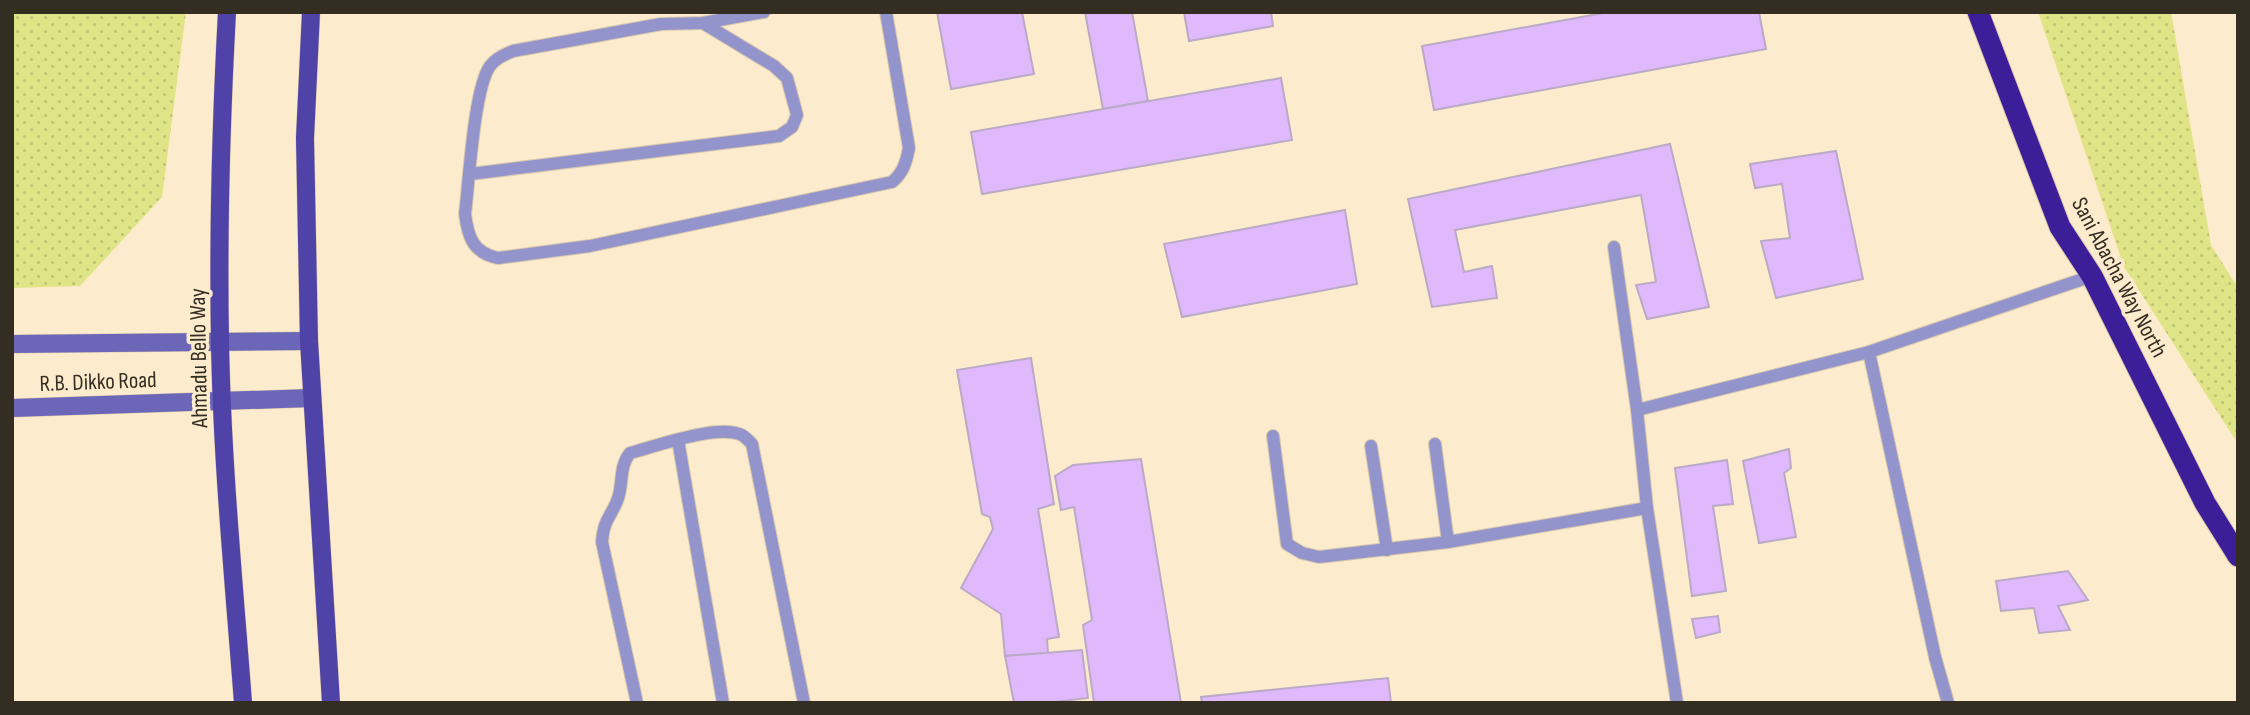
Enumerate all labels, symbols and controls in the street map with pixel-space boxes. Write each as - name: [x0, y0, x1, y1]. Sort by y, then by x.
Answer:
- street label: Sani Abacha Way North: [2065, 193, 2173, 362]
- street label: Ahmadu Bello Way: [184, 288, 214, 429]
- street label: R.B. Dikko Road: [39, 366, 157, 398]

